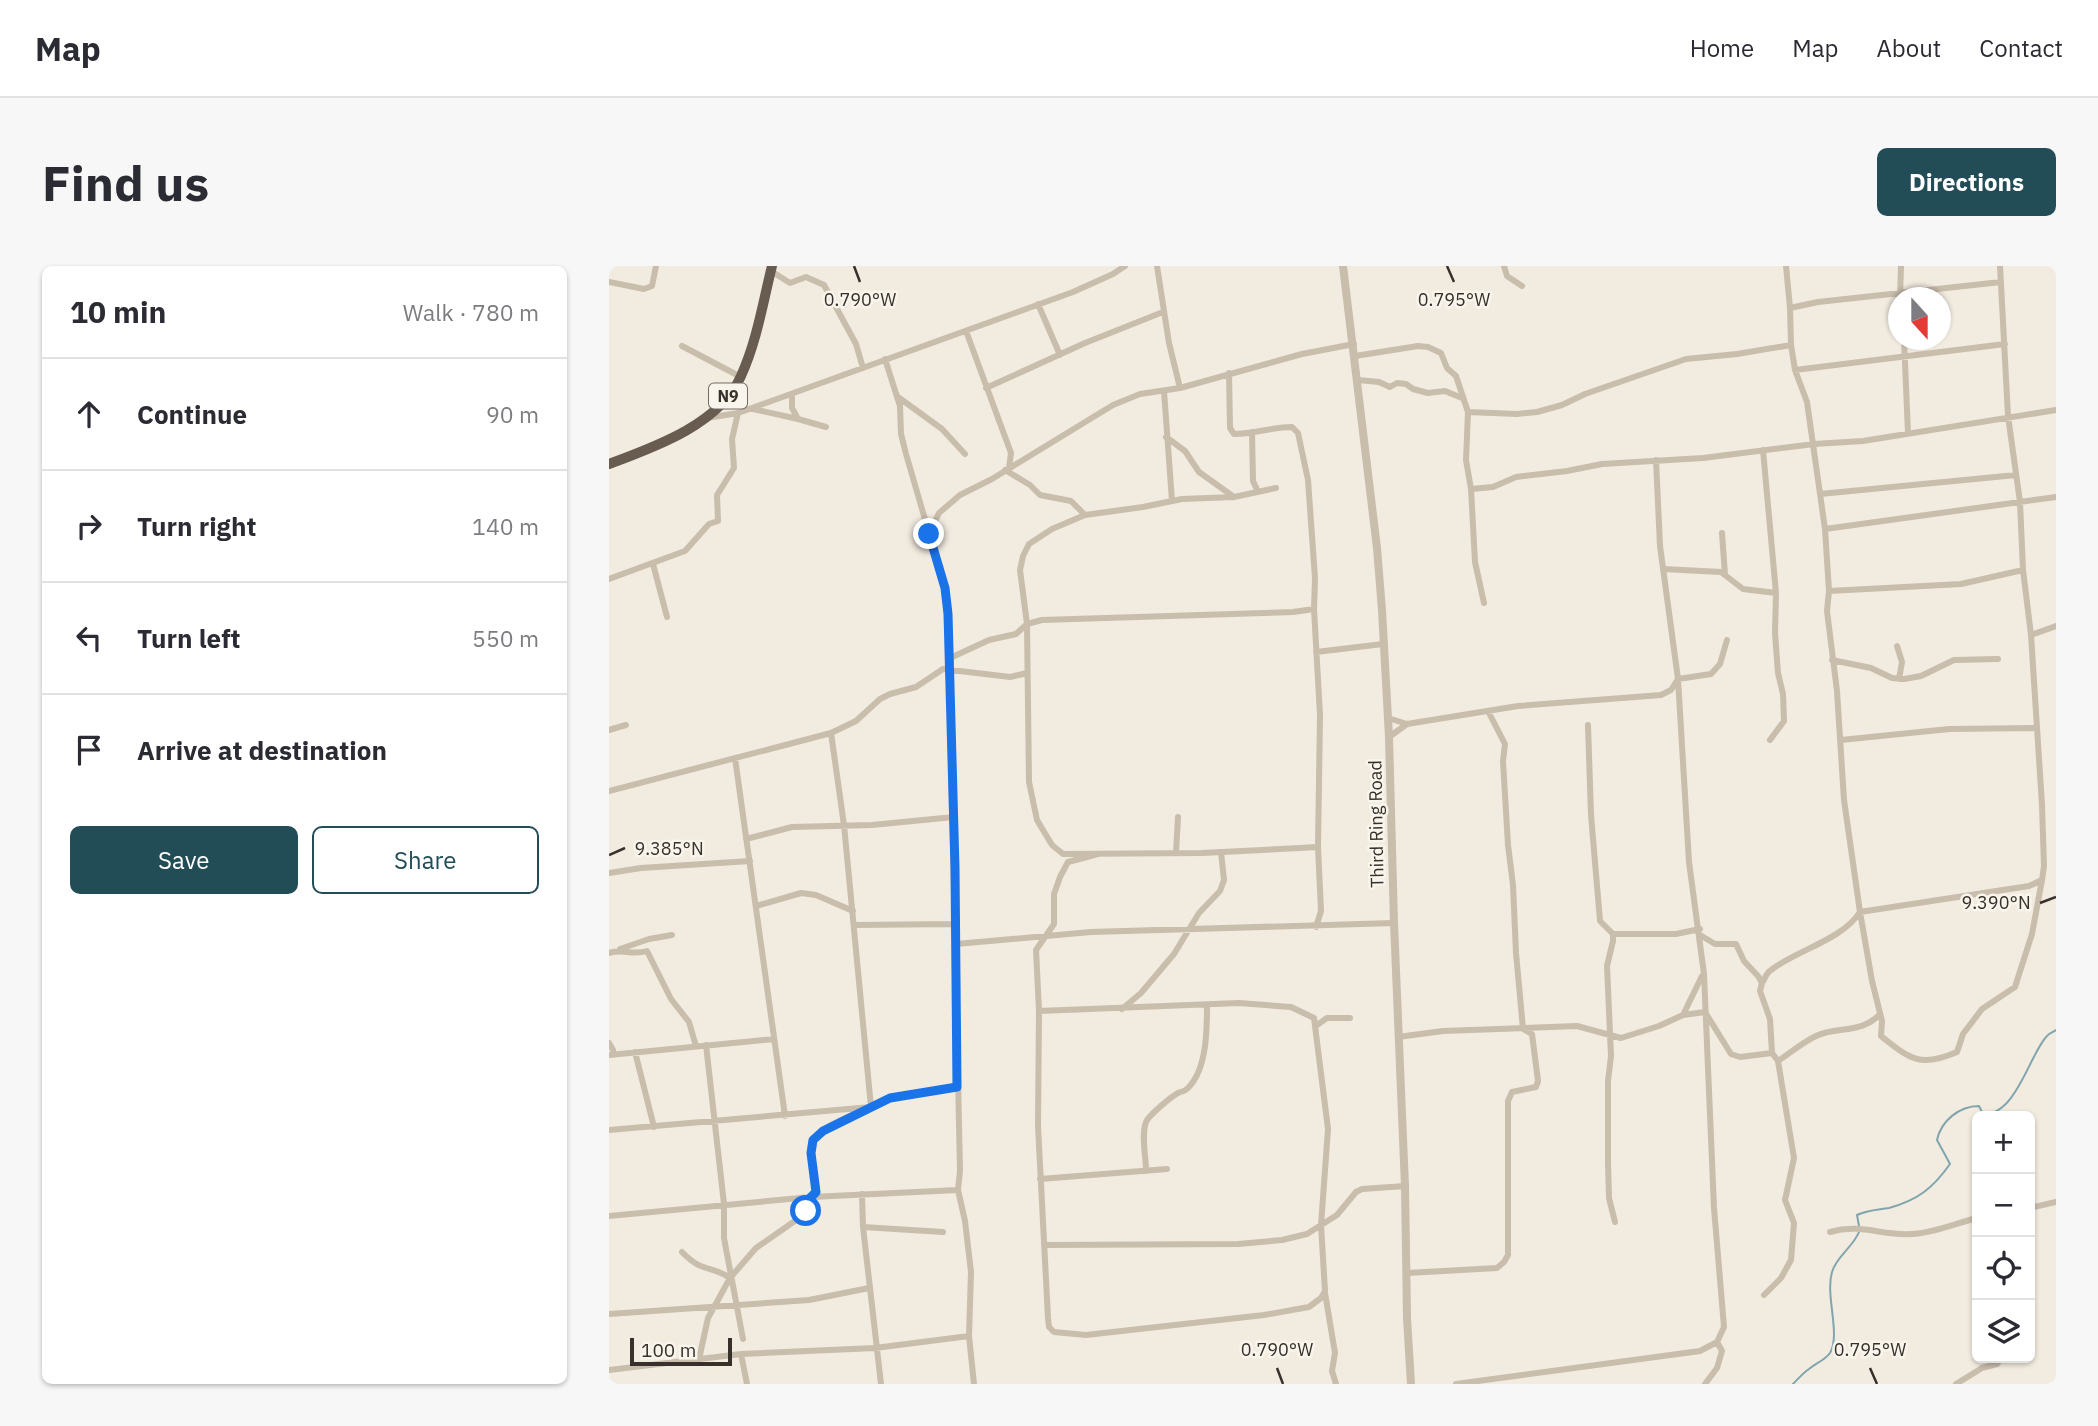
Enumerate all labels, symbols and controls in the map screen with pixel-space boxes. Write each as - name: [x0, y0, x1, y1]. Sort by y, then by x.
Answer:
- text: Map: [35, 27, 101, 70]
- text: Home: [1690, 32, 1754, 64]
- text: Map: [1792, 32, 1838, 64]
- text: About: [1876, 32, 1941, 64]
- text: Contact: [1979, 32, 2063, 64]
- button: Directions: [1877, 148, 2056, 216]
- text: Find us: [42, 151, 209, 214]
- north arrow: [1888, 287, 1951, 350]
- text: 0.790°W: [824, 288, 896, 311]
- text: 0.795°W: [1418, 288, 1490, 311]
- text: 10 min: [70, 292, 166, 331]
- text: Walk · 780 m: [403, 297, 539, 327]
- road number: N9: [709, 384, 747, 408]
- icon: ahead: [70, 395, 108, 433]
- text: Continue: [137, 397, 247, 431]
- text: 90 m: [486, 399, 539, 429]
- icon: right: [70, 507, 108, 545]
- text: Turn right: [137, 509, 256, 543]
- text: 140 m: [472, 511, 539, 541]
- route end: [913, 518, 944, 549]
- icon: left: [70, 619, 108, 657]
- text: Turn left: [137, 621, 240, 655]
- text: 550 m: [472, 623, 539, 653]
- icon: arrive: [70, 731, 108, 769]
- text: Arrive at destination: [137, 733, 387, 767]
- street label: Third Ring Road: [1363, 760, 1389, 888]
- button: Save: [70, 826, 298, 894]
- button: Share: [312, 826, 539, 894]
- text: 9.385°N: [634, 837, 704, 860]
- text: 9.390°N: [1961, 891, 2031, 914]
- map controls: [1972, 1111, 2035, 1363]
- button: +: [1972, 1111, 2035, 1174]
- button: −: [1972, 1174, 2035, 1237]
- route start: [790, 1195, 821, 1226]
- button: locate: [1972, 1237, 2035, 1300]
- button: layers: [1972, 1300, 2035, 1363]
- scale bar: [630, 1335, 731, 1367]
- text: 100 m: [641, 1338, 696, 1362]
- text: 0.790°W: [1241, 1338, 1313, 1361]
- text: 0.795°W: [1834, 1338, 1906, 1361]

